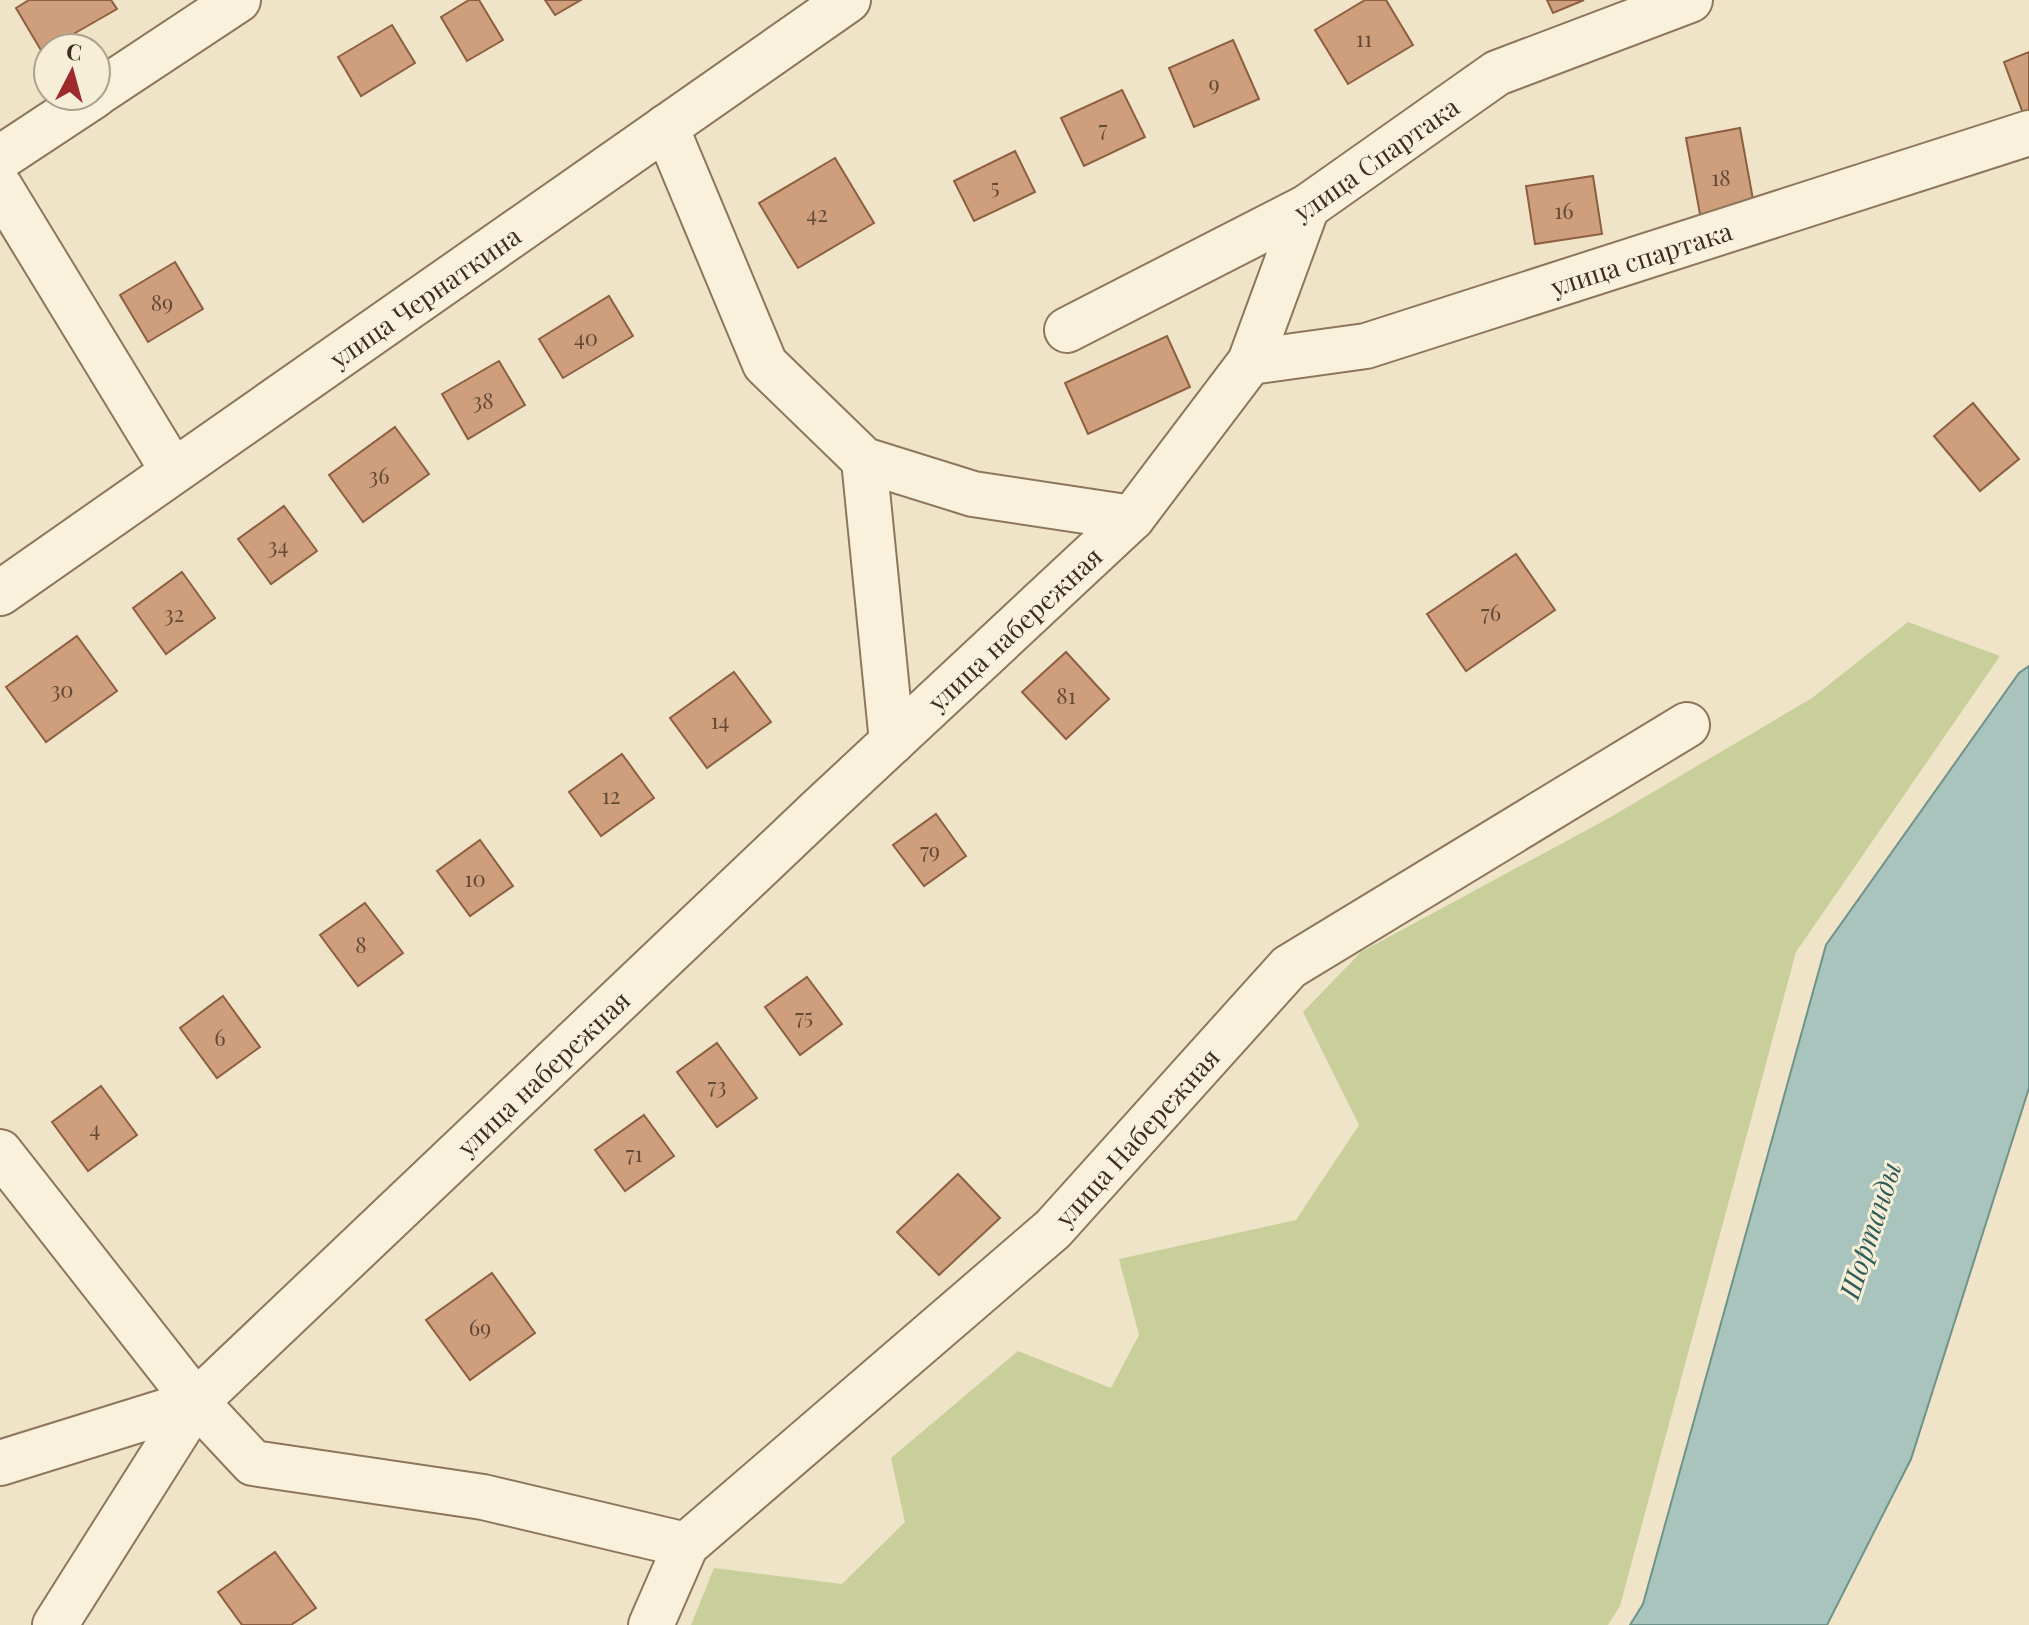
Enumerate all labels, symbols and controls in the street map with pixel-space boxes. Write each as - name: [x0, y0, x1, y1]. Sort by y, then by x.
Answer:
- house number: 11: [1356, 23, 1372, 53]
- north arrow: [32, 32, 112, 112]
- text: С: [65, 35, 83, 67]
- house number: 9: [1208, 68, 1220, 98]
- street label: улица Спартака: [1287, 88, 1465, 229]
- house number: 7: [1099, 113, 1108, 143]
- house number: 18: [1711, 162, 1731, 192]
- house number: 5: [990, 171, 1000, 201]
- house number: 16: [1554, 195, 1574, 225]
- house number: 42: [806, 198, 828, 228]
- street label: улица спартака: [1545, 212, 1736, 303]
- street label: улица Чернаткина: [321, 217, 527, 376]
- house number: 89: [151, 287, 173, 317]
- house number: 40: [574, 322, 598, 352]
- house number: 38: [472, 385, 494, 415]
- house number: 36: [368, 460, 390, 490]
- house number: 34: [268, 530, 289, 560]
- street label: улица набережная: [919, 538, 1109, 719]
- house number: 76: [1481, 597, 1501, 627]
- house number: 32: [164, 598, 184, 628]
- house number: 30: [50, 674, 74, 704]
- house number: 81: [1056, 680, 1076, 710]
- house number: 14: [710, 705, 730, 735]
- house number: 12: [602, 780, 620, 810]
- house number: 79: [920, 835, 940, 865]
- house number: 10: [464, 863, 486, 893]
- house number: 8: [355, 929, 367, 959]
- street label: улица набережная: [448, 982, 637, 1164]
- house number: 75: [795, 1001, 813, 1031]
- house number: 6: [214, 1022, 226, 1052]
- street label: улица Набережная: [1046, 1039, 1226, 1234]
- house number: 73: [708, 1070, 726, 1100]
- house number: 4: [90, 1113, 101, 1143]
- house number: 71: [625, 1138, 643, 1168]
- water label: Шортанды: [1829, 1157, 1909, 1304]
- house number: 69: [469, 1312, 491, 1342]

